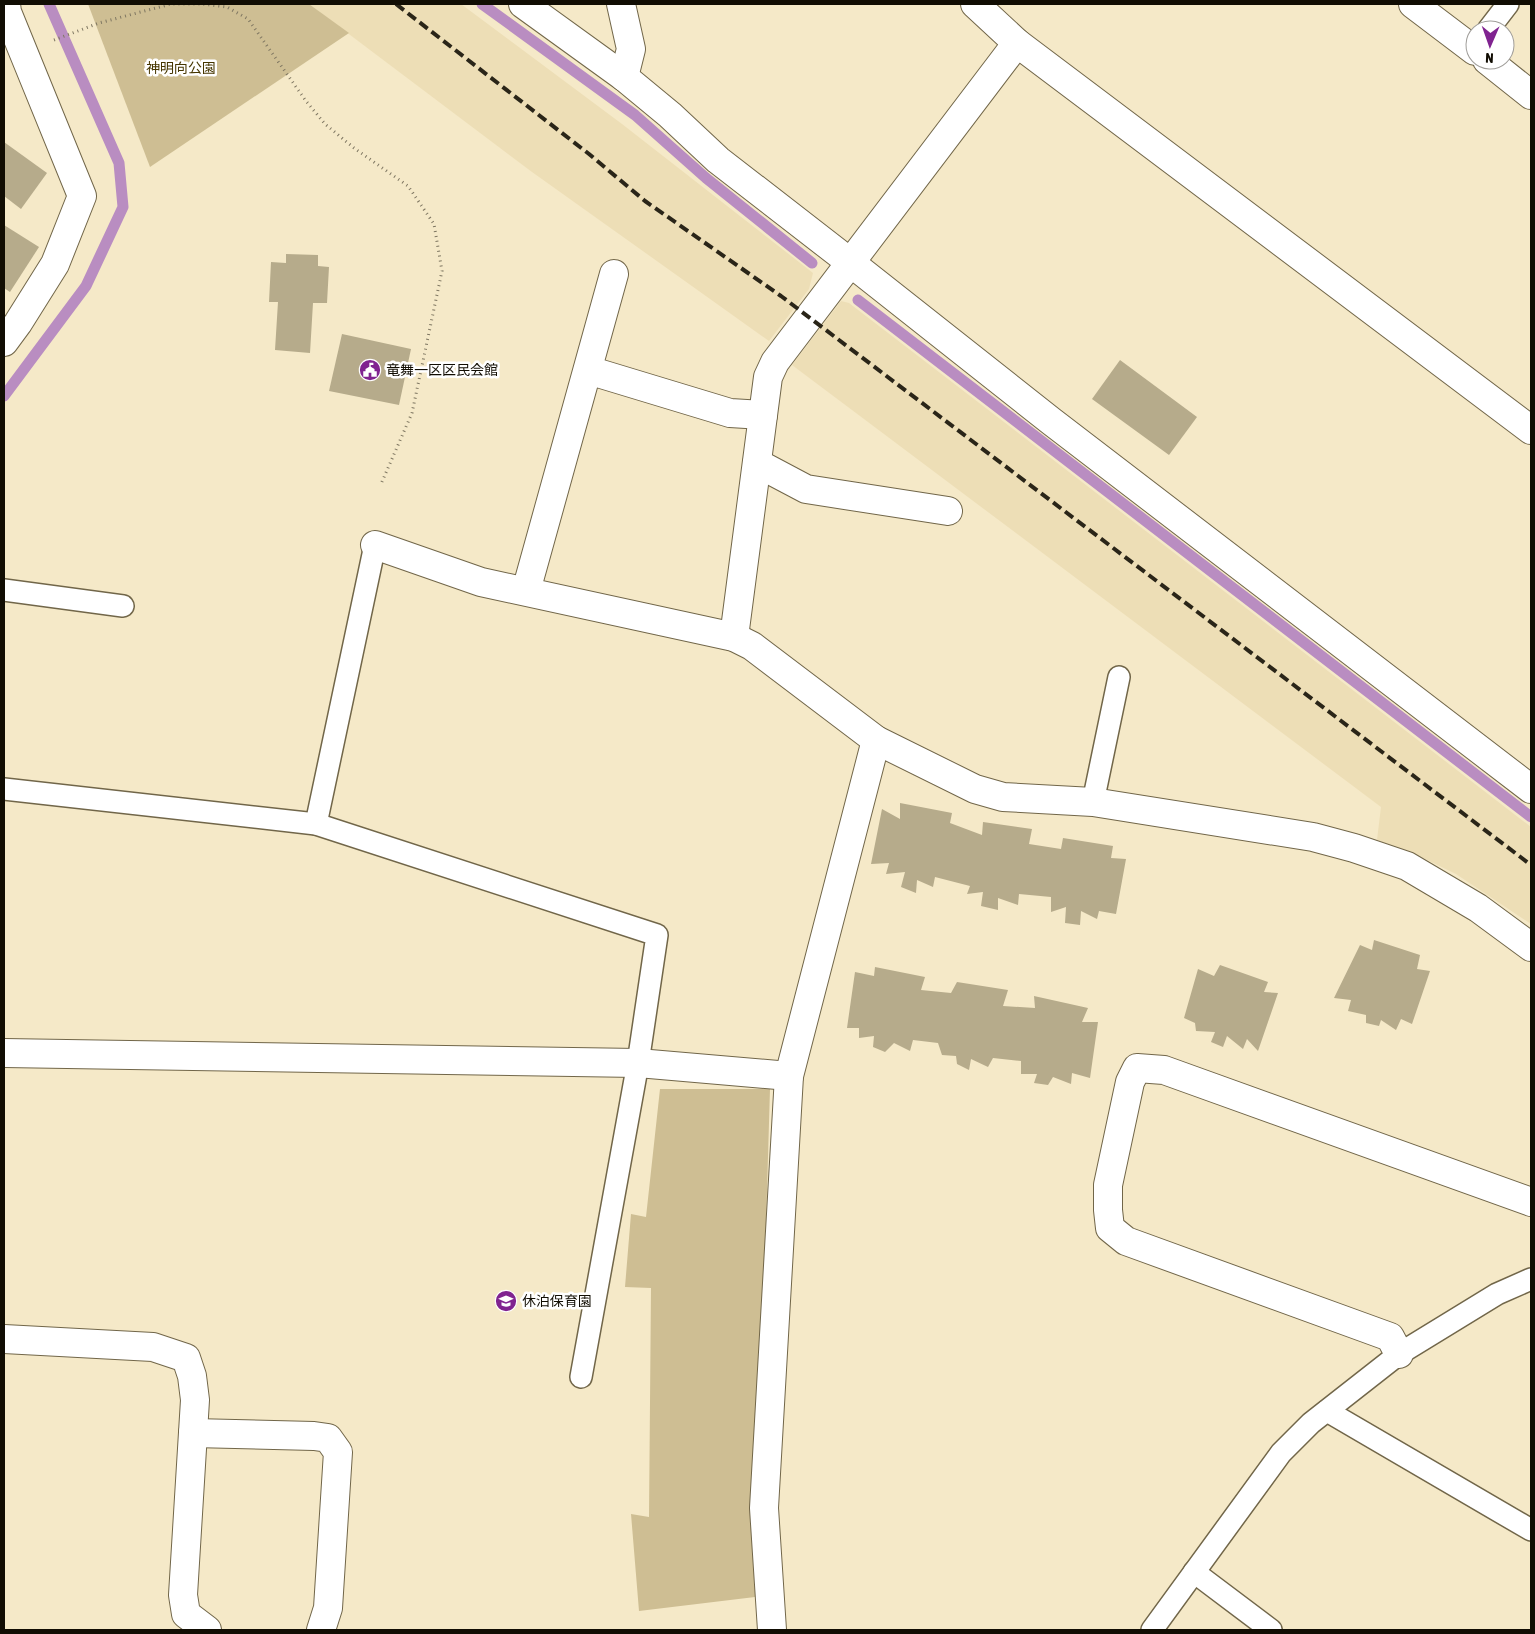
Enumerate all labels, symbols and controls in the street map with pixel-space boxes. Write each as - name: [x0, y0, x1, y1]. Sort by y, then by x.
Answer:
- north arrow: [1465, 20, 1515, 70]
- text: N: [1485, 50, 1494, 66]
- park label: 神明向公園: [146, 60, 216, 76]
- public building icon: 竜舞一区区民会館: [358, 358, 382, 382]
- place label: 竜舞一区区民会館: [386, 362, 498, 378]
- school or university icon: 休泊保育園: [494, 1289, 518, 1313]
- place label: 休泊保育園: [522, 1293, 592, 1309]

